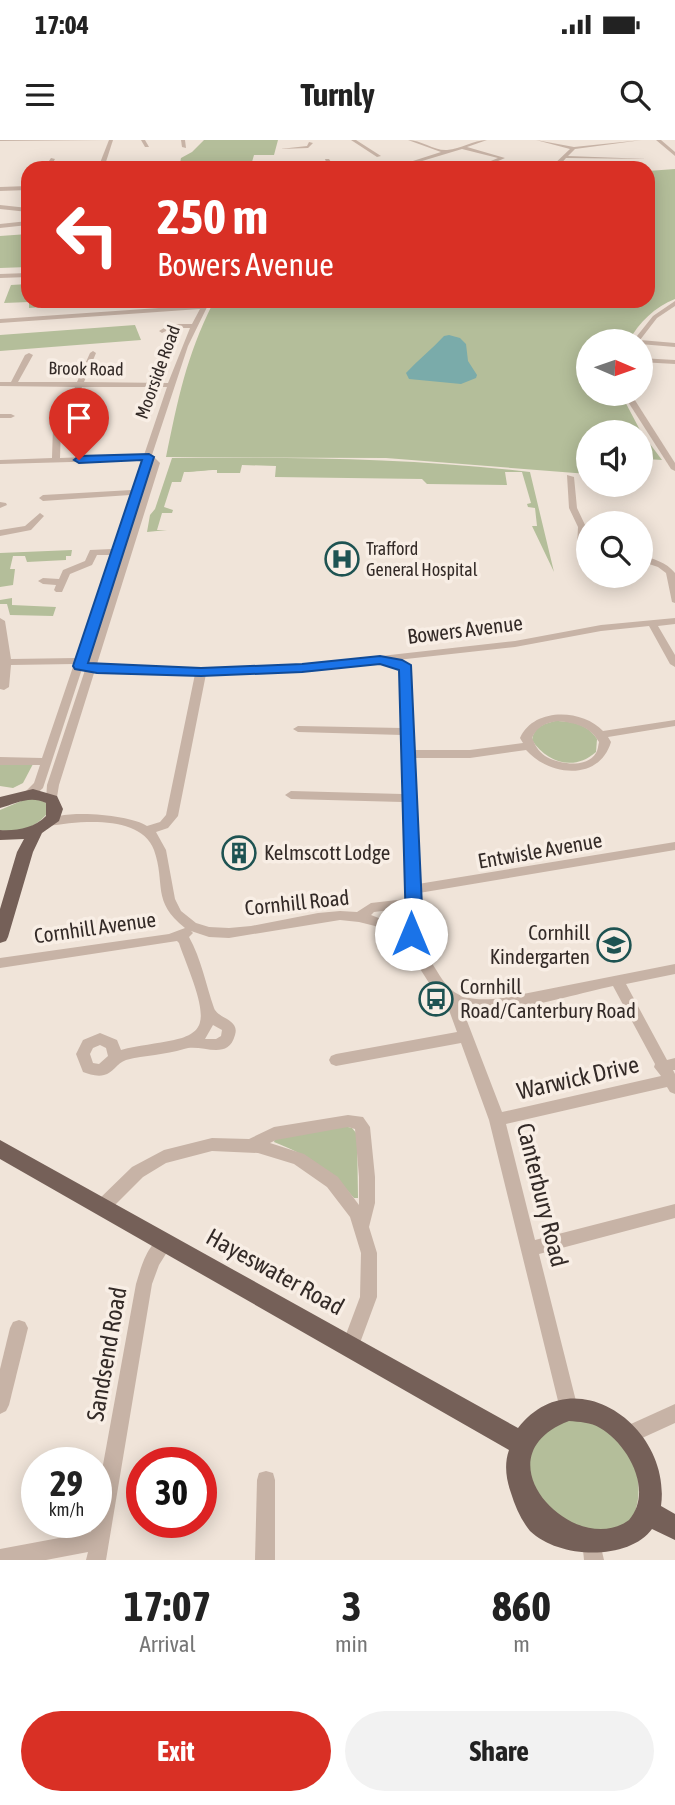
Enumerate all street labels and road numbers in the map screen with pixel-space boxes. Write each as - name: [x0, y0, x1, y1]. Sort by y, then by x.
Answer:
- street label: Moorside Road: [131, 322, 184, 422]
- street label: Brook Road: [48, 357, 124, 380]
- street label: Bowers Avenue: [406, 610, 524, 648]
- street label: Entwisle Avenue: [476, 827, 604, 873]
- street label: Cornhill Road: [244, 885, 350, 919]
- street label: Cornhill Avenue: [32, 907, 157, 947]
- street label: Warwick Drive: [514, 1050, 641, 1105]
- street label: Canterbury Road: [512, 1120, 573, 1270]
- street label: Hayeswater Road: [202, 1223, 349, 1320]
- street label: Sandsend Road: [81, 1285, 132, 1423]

